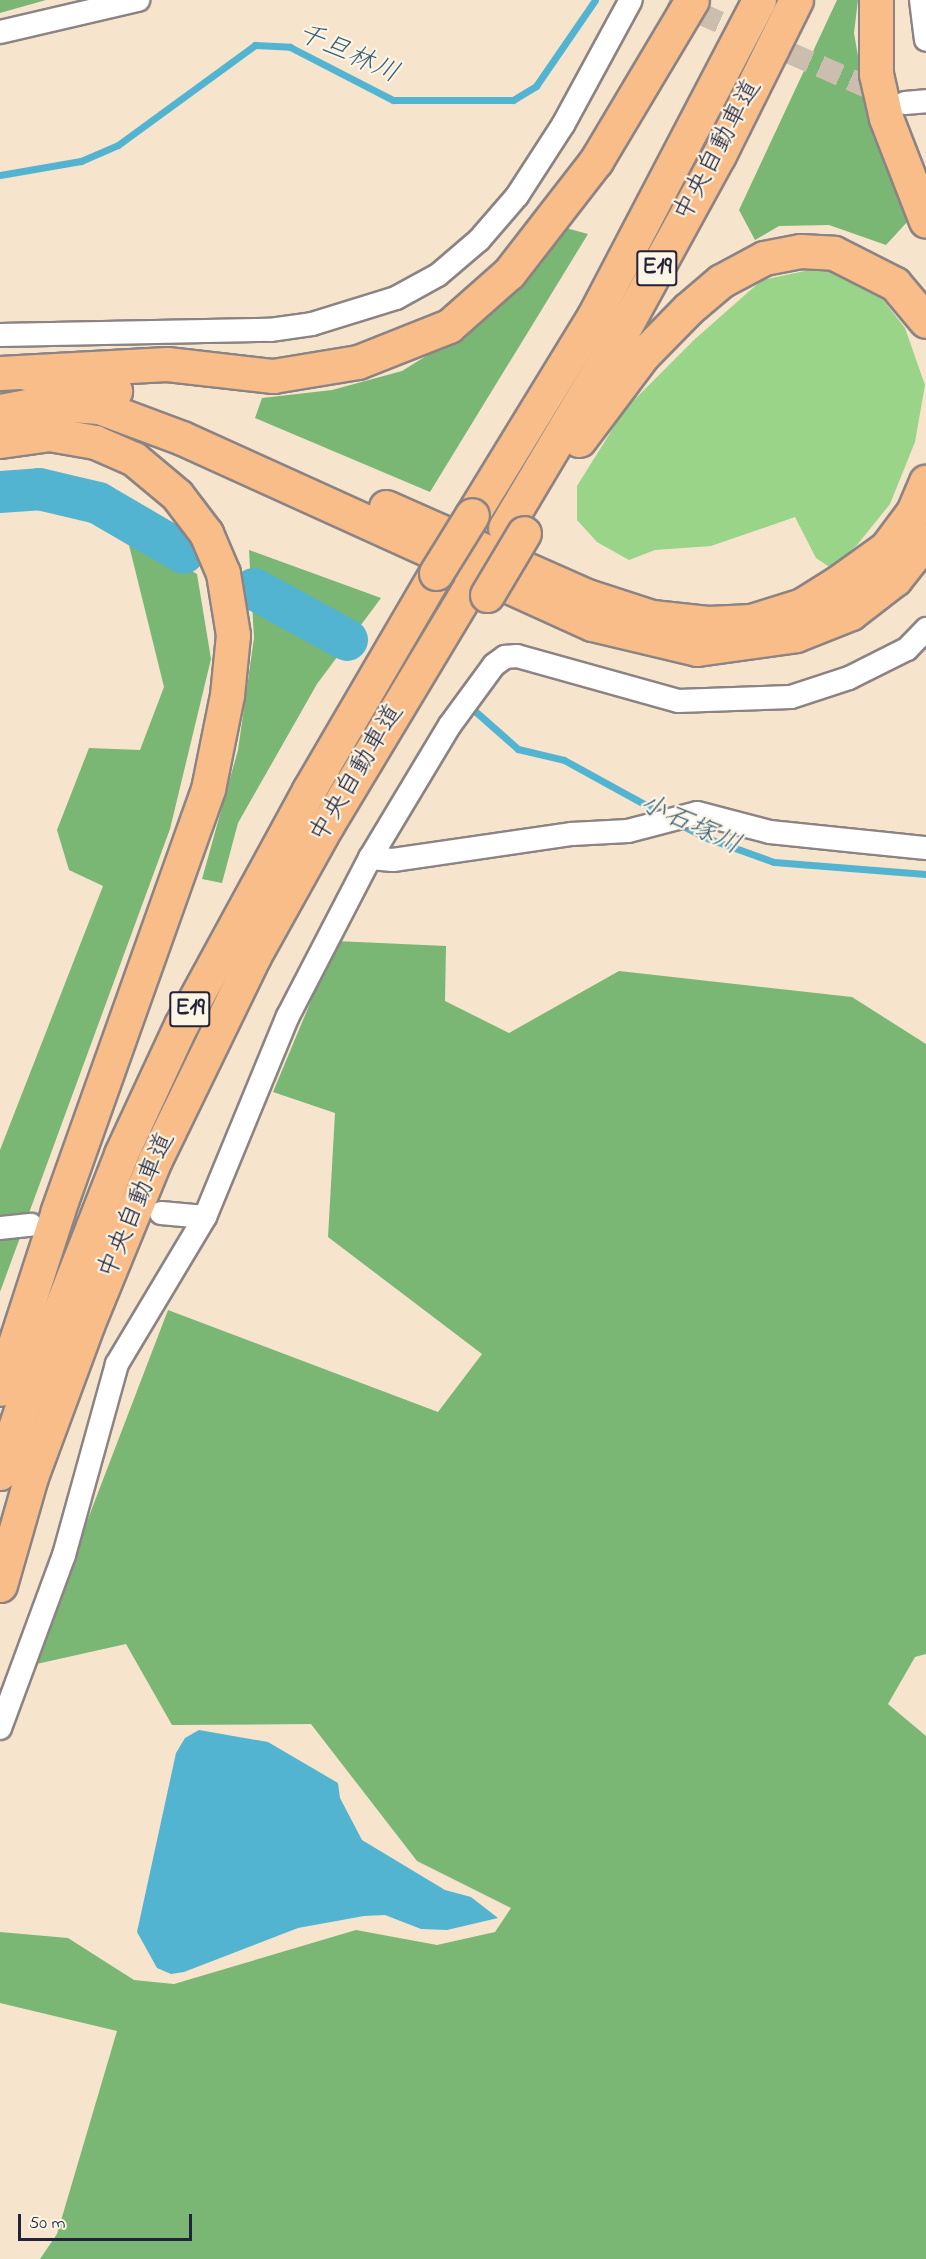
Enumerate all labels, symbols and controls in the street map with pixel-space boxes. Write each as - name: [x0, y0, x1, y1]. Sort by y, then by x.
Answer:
- water label: 千旦林川: [292, 17, 404, 91]
- street label: 中央自動車道: [669, 75, 769, 227]
- road number: E19: [636, 247, 678, 289]
- street label: 中央自動車道: [304, 699, 412, 849]
- water label: 小石塚川: [634, 787, 746, 863]
- road number: E19: [169, 988, 211, 1030]
- street label: 中央自動車道: [93, 1128, 183, 1284]
- scale bar: [21, 2202, 195, 2240]
- text: 50 m: [29, 2211, 66, 2237]

